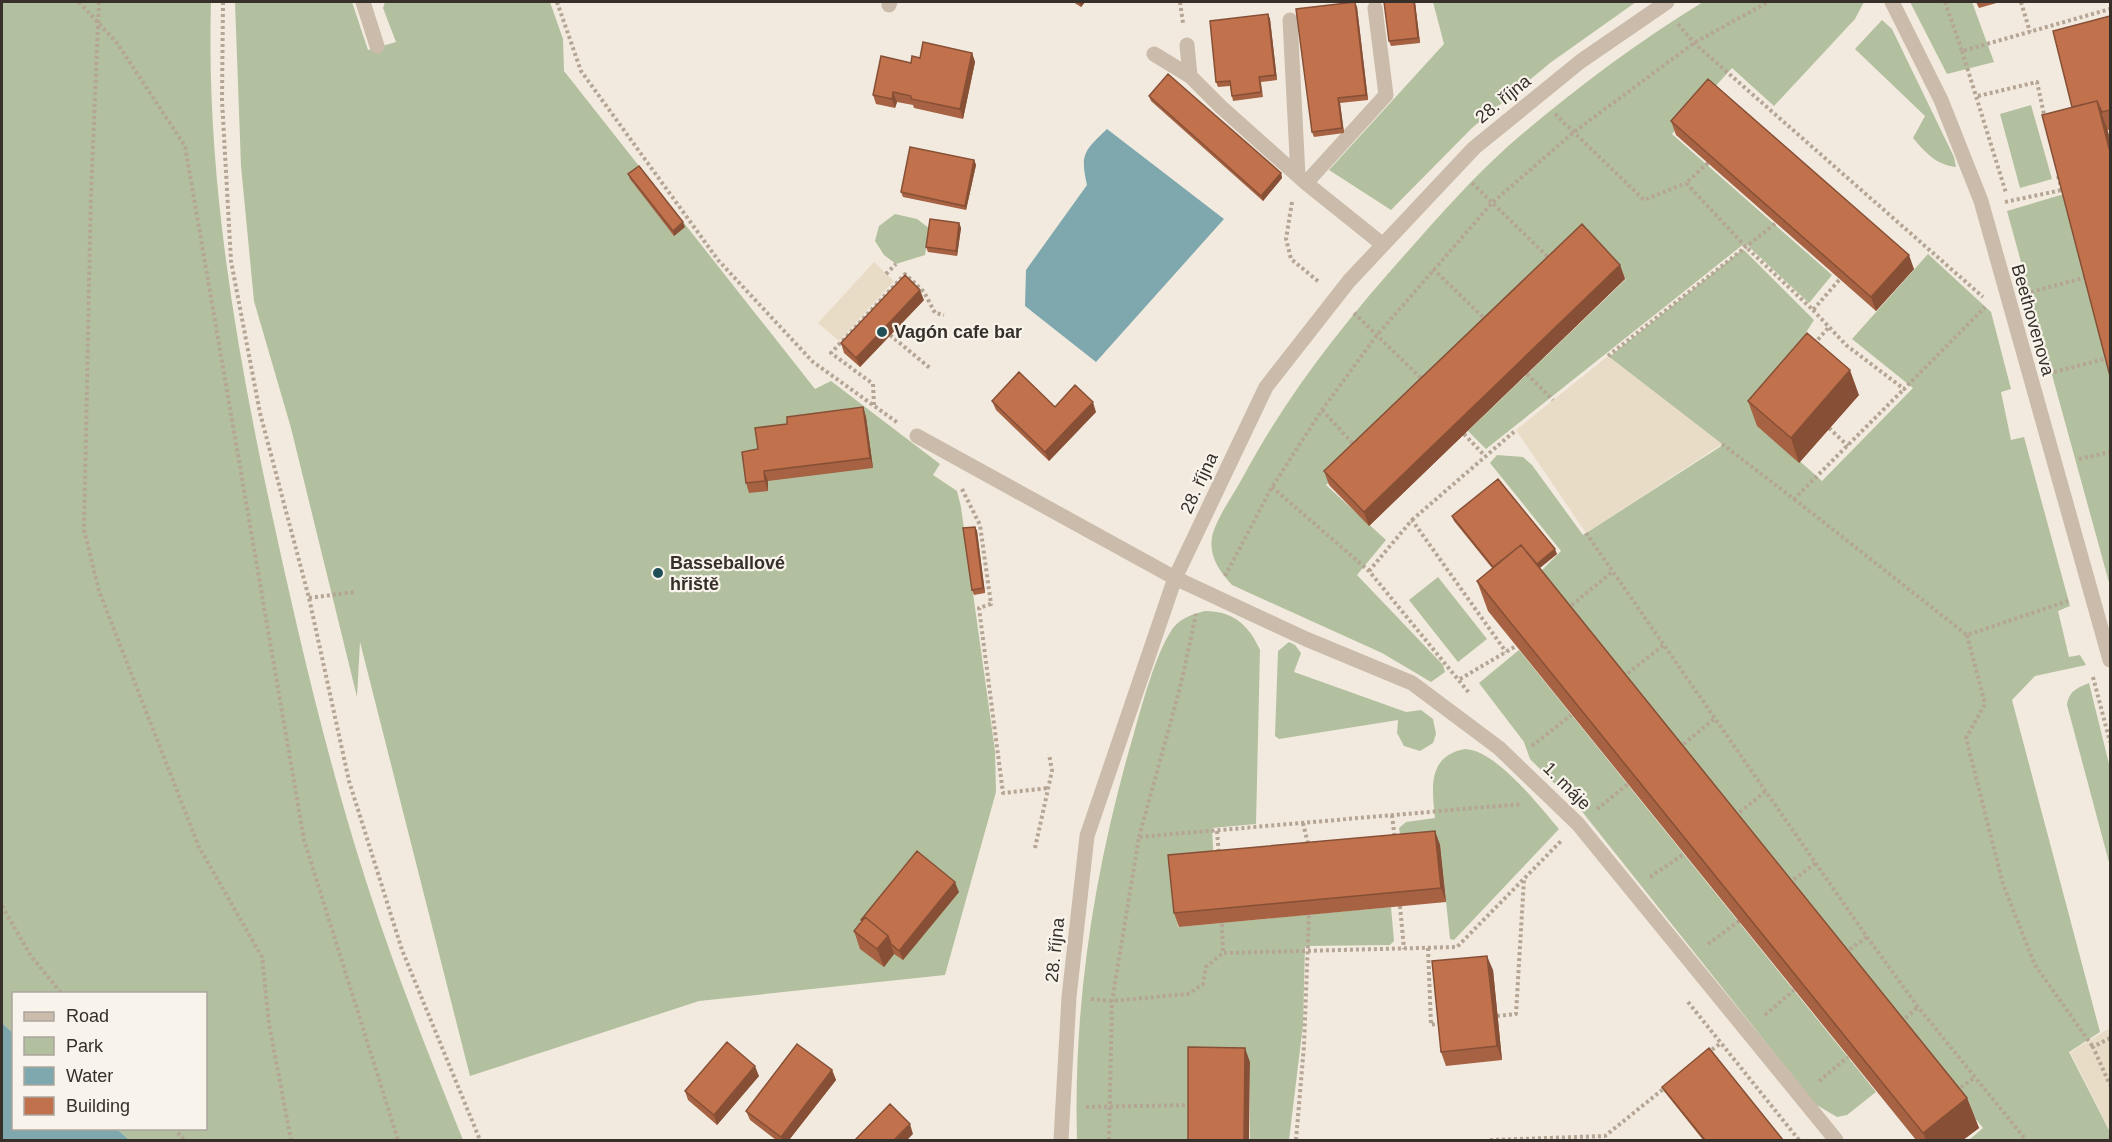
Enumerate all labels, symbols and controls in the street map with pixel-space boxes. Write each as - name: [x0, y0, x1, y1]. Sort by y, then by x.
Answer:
- street label: 28. října: [1471, 70, 1535, 127]
- street label: Beethovenova: [2008, 262, 2059, 379]
- place label: Vagón cafe bar: [894, 322, 1022, 342]
- marker: Vagón cafe bar: [875, 325, 889, 339]
- street label: 28. října: [1176, 448, 1222, 517]
- place label: Basseballové hřiště: [670, 553, 785, 594]
- marker: Basseballové hřiště: [651, 566, 665, 580]
- street label: 1. máje: [1539, 758, 1595, 814]
- street label: 28. října: [1042, 916, 1068, 983]
- legend: [12, 992, 207, 1130]
- text: Road: [66, 1006, 109, 1026]
- text: Park: [66, 1036, 104, 1056]
- text: Water: [66, 1066, 113, 1086]
- text: Building: [66, 1096, 130, 1116]

